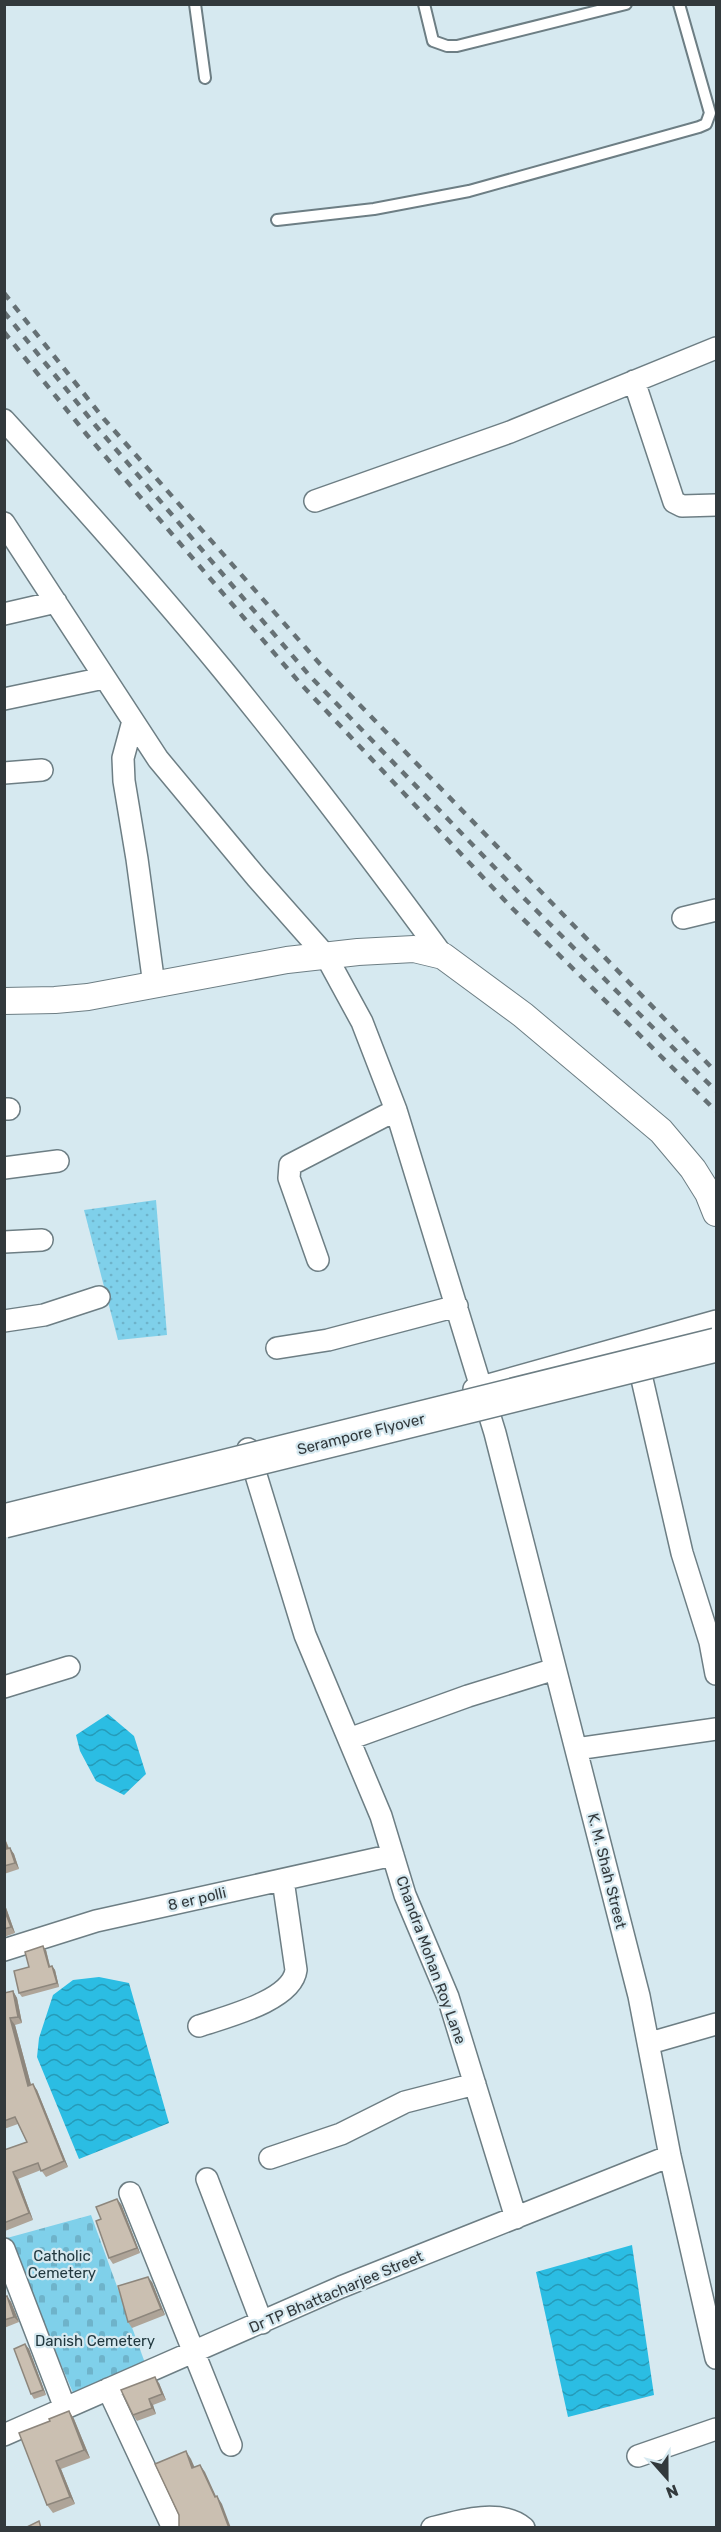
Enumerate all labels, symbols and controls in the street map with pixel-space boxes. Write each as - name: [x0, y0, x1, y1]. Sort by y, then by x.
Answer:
- street label: Serampore Flyover: [295, 1409, 427, 1459]
- street label: K. M. Shah Street: [584, 1811, 630, 1931]
- street label: Chandra Mohan Roy Lane: [392, 1874, 470, 2046]
- street label: 8 er polli: [166, 1884, 228, 1914]
- park label: Catholic Cemetery: [28, 2247, 96, 2282]
- street label: Dr TP Bhattacharjee Street: [246, 2247, 426, 2337]
- park label: Danish Cemetery: [35, 2332, 155, 2350]
- north arrow: [637, 2448, 697, 2508]
- text: N: [663, 2481, 681, 2502]

